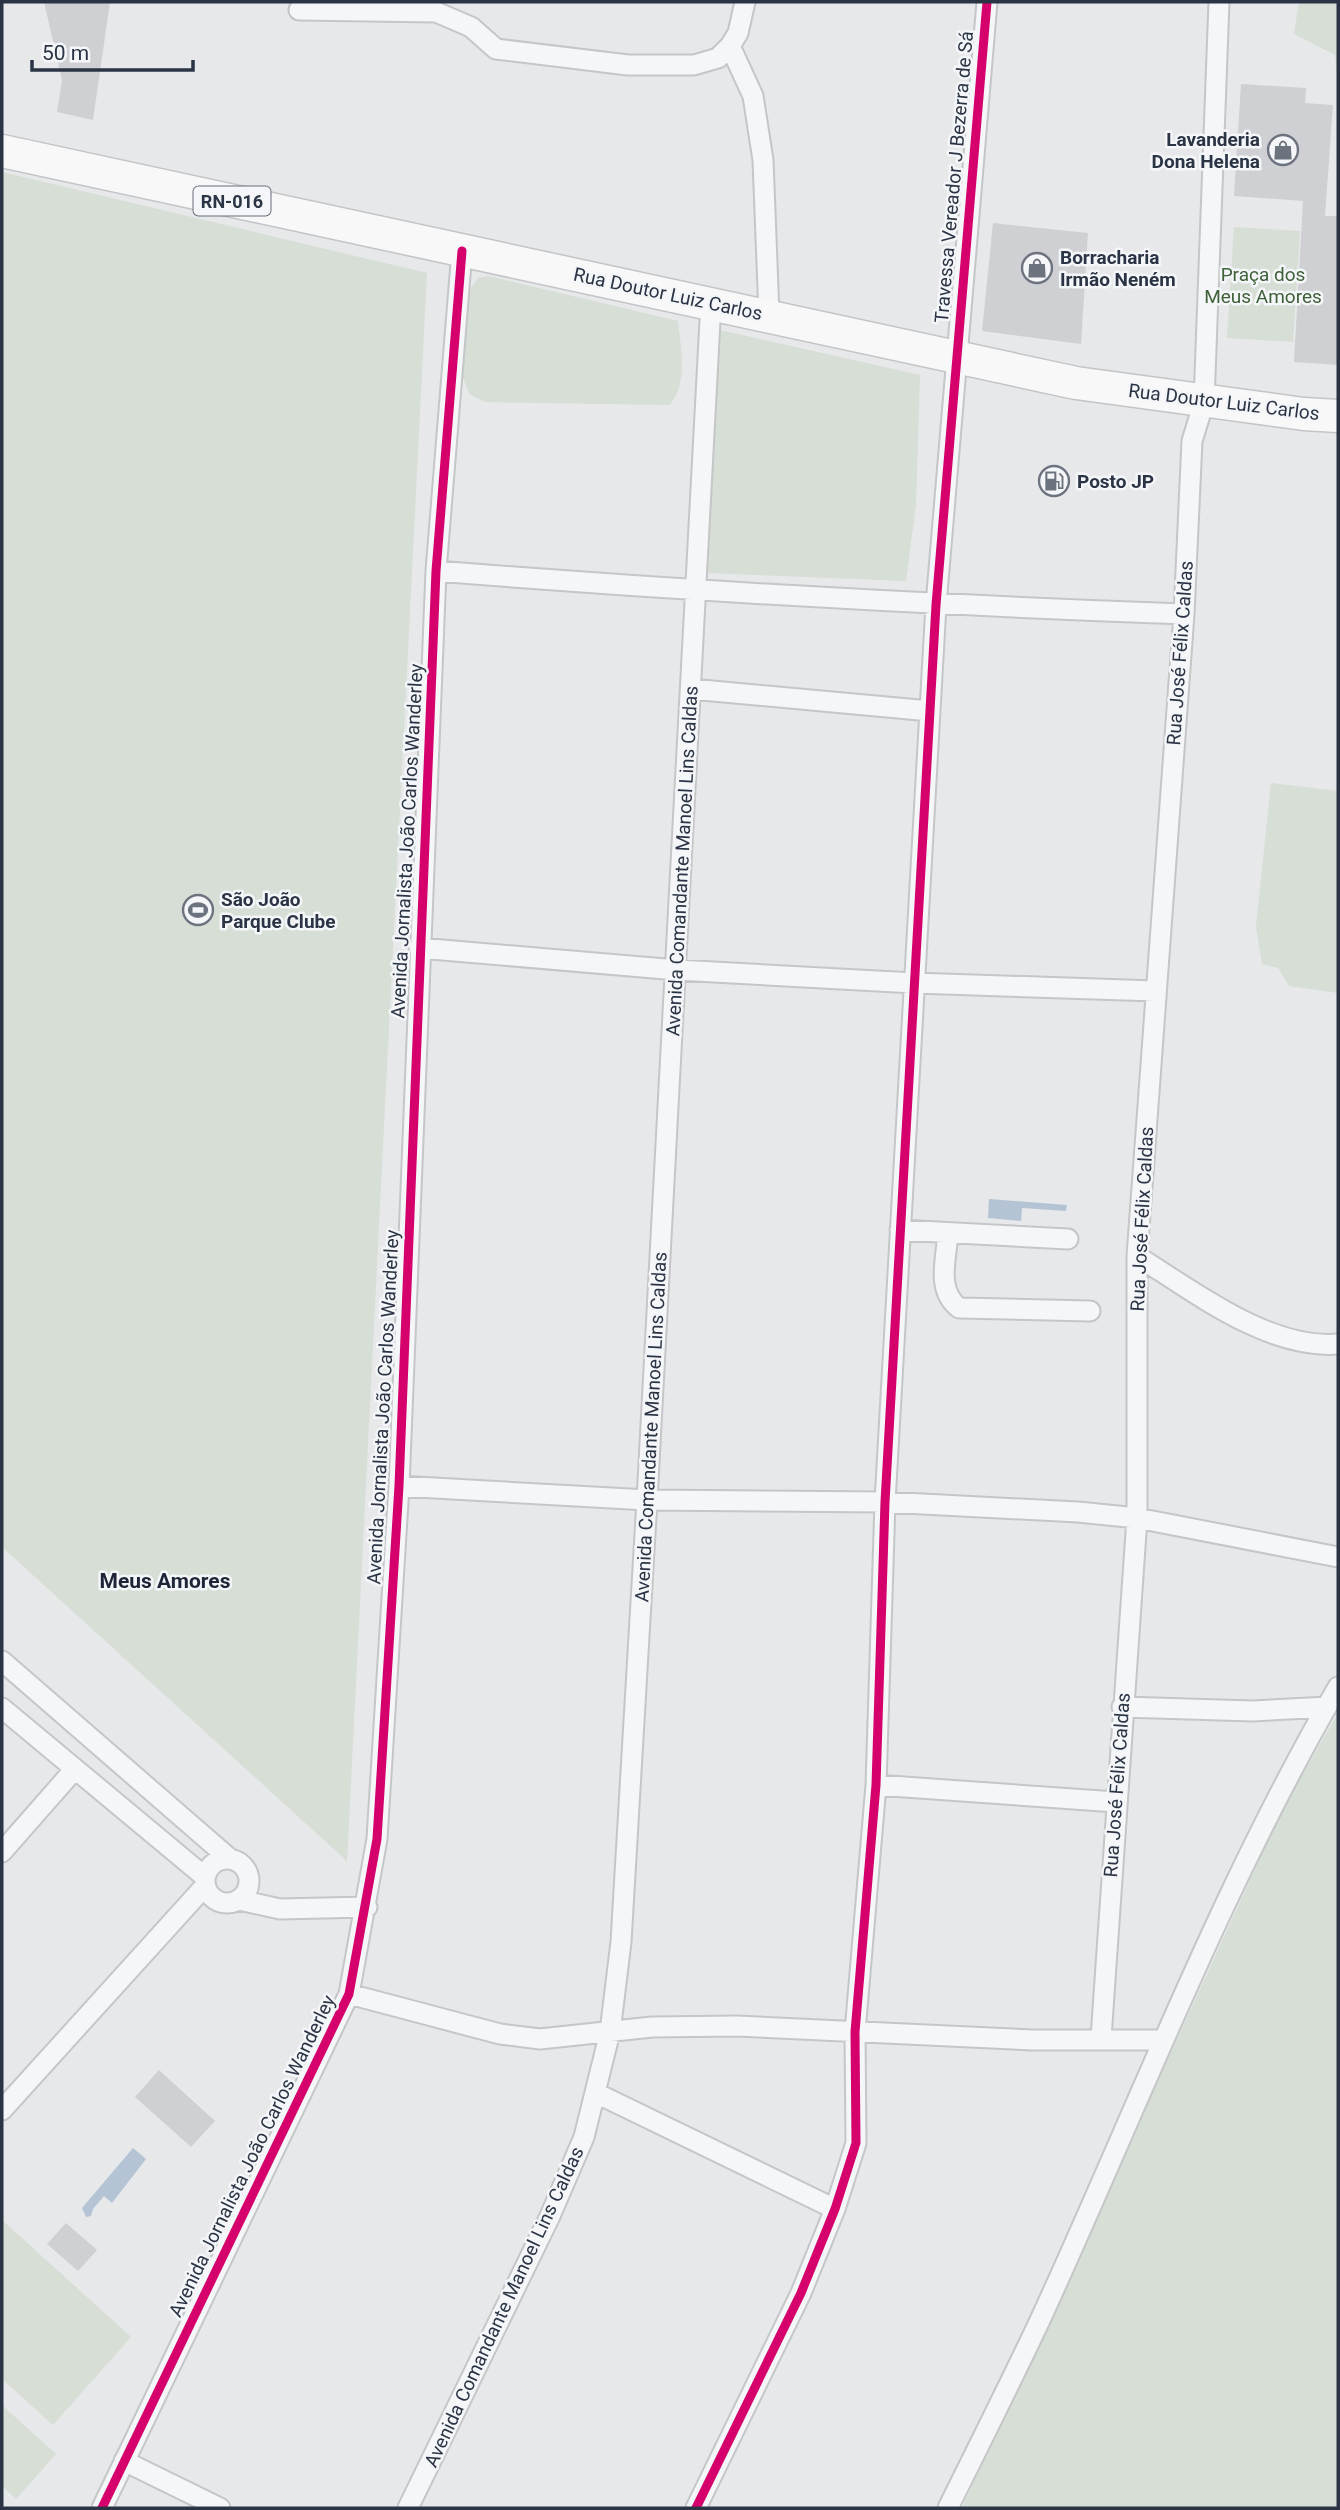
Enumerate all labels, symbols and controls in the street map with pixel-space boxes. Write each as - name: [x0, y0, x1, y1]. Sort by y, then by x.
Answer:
- scale bar: [32, 28, 192, 72]
- street label: Travessa Vereador J Bezerra de Sá: [930, 30, 978, 324]
- text: 50 m: [42, 41, 89, 65]
- place label: Lavanderia Dona Helena: [1152, 128, 1260, 173]
- shop icon: Lavanderia Dona Helena: [1266, 133, 1300, 167]
- road number: RN-016: [194, 186, 270, 216]
- place label: Borracharia Irmão Neném: [1060, 246, 1176, 291]
- shop icon: Borracharia Irmão Neném: [1020, 251, 1054, 285]
- street label: Rua Doutor Luiz Carlos: [571, 263, 765, 325]
- park label: Praça dos Meus Amores: [1204, 263, 1322, 308]
- street label: Rua Doutor Luiz Carlos: [1127, 379, 1321, 425]
- fuel station icon: Posto JP: [1037, 464, 1071, 498]
- place label: Posto JP: [1077, 470, 1154, 493]
- street label: Rua José Félix Caldas: [1162, 560, 1198, 746]
- street label: Avenida Jornalista João Carlos Wanderley: [386, 663, 428, 1019]
- street label: Avenida Comandante Manoel Lins Caldas: [661, 685, 703, 1037]
- place label: São João Parque Clube: [221, 888, 335, 933]
- sports icon: São João Parque Clube: [181, 893, 215, 927]
- street label: Rua José Félix Caldas: [1126, 1126, 1158, 1312]
- street label: Avenida Jornalista João Carlos Wanderley: [362, 1229, 404, 1585]
- street label: Avenida Comandante Manoel Lins Caldas: [630, 1251, 672, 1603]
- district label: Meus Amores: [100, 1569, 231, 1593]
- street label: Rua José Félix Caldas: [1099, 1692, 1135, 1878]
- street label: Avenida Jornalista João Carlos Wanderley: [164, 1991, 340, 2321]
- street label: Avenida Comandante Manoel Lins Caldas: [419, 2143, 589, 2471]

